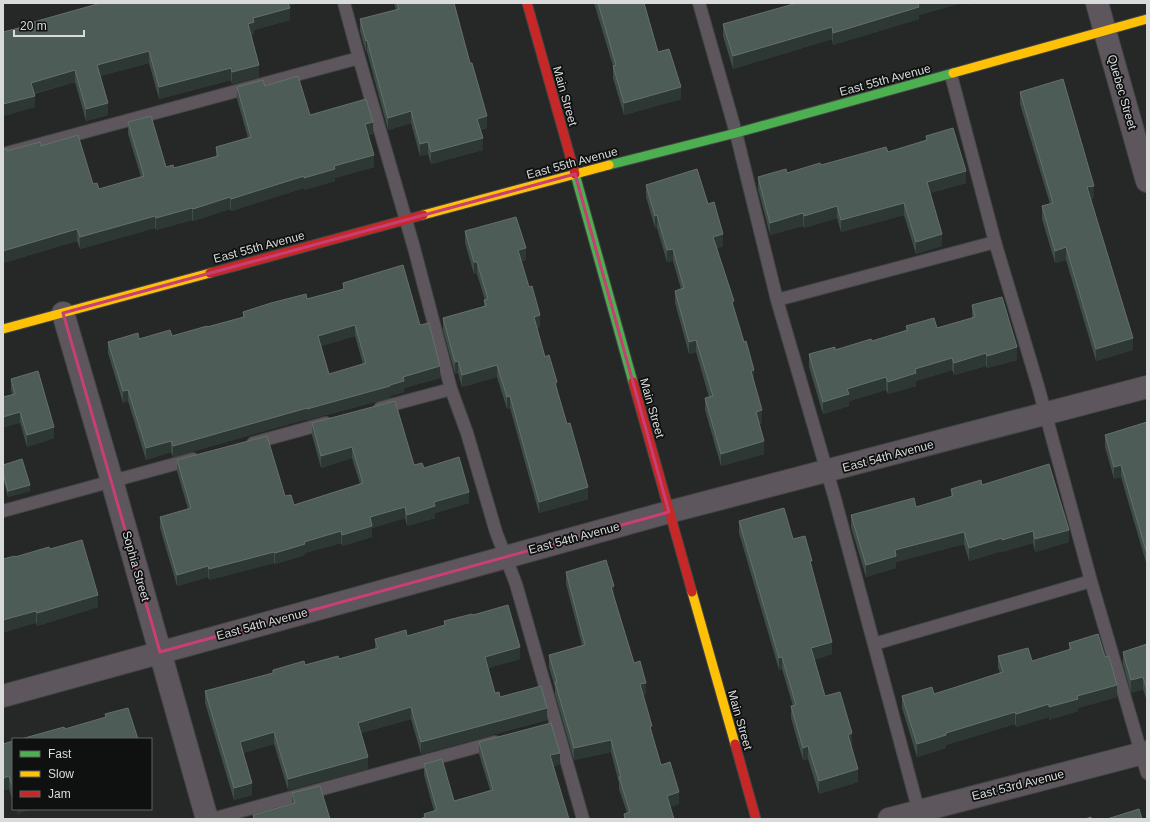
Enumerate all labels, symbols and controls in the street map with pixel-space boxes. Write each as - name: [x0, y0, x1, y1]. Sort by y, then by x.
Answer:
- scale bar: [14, 12, 84, 38]
- text: 20 m: [20, 19, 47, 33]
- street label: Quebec Street: [1105, 53, 1140, 132]
- street label: East 55th Avenue: [838, 61, 932, 99]
- street label: Main Street: [550, 65, 580, 128]
- street label: East 55th Avenue: [525, 144, 619, 182]
- street label: East 55th Avenue: [212, 228, 306, 266]
- street label: Main Street: [637, 377, 667, 440]
- street label: East 54th Avenue: [841, 437, 935, 475]
- street label: East 54th Avenue: [527, 519, 621, 557]
- street label: Sophia Street: [119, 529, 153, 604]
- street label: East 54th Avenue: [215, 605, 309, 643]
- street label: Main Street: [725, 689, 755, 752]
- legend: [12, 738, 152, 810]
- text: Fast: [48, 747, 72, 761]
- text: Slow: [48, 767, 74, 781]
- street label: East 53rd Avenue: [970, 767, 1066, 803]
- text: Jam: [48, 787, 71, 801]

